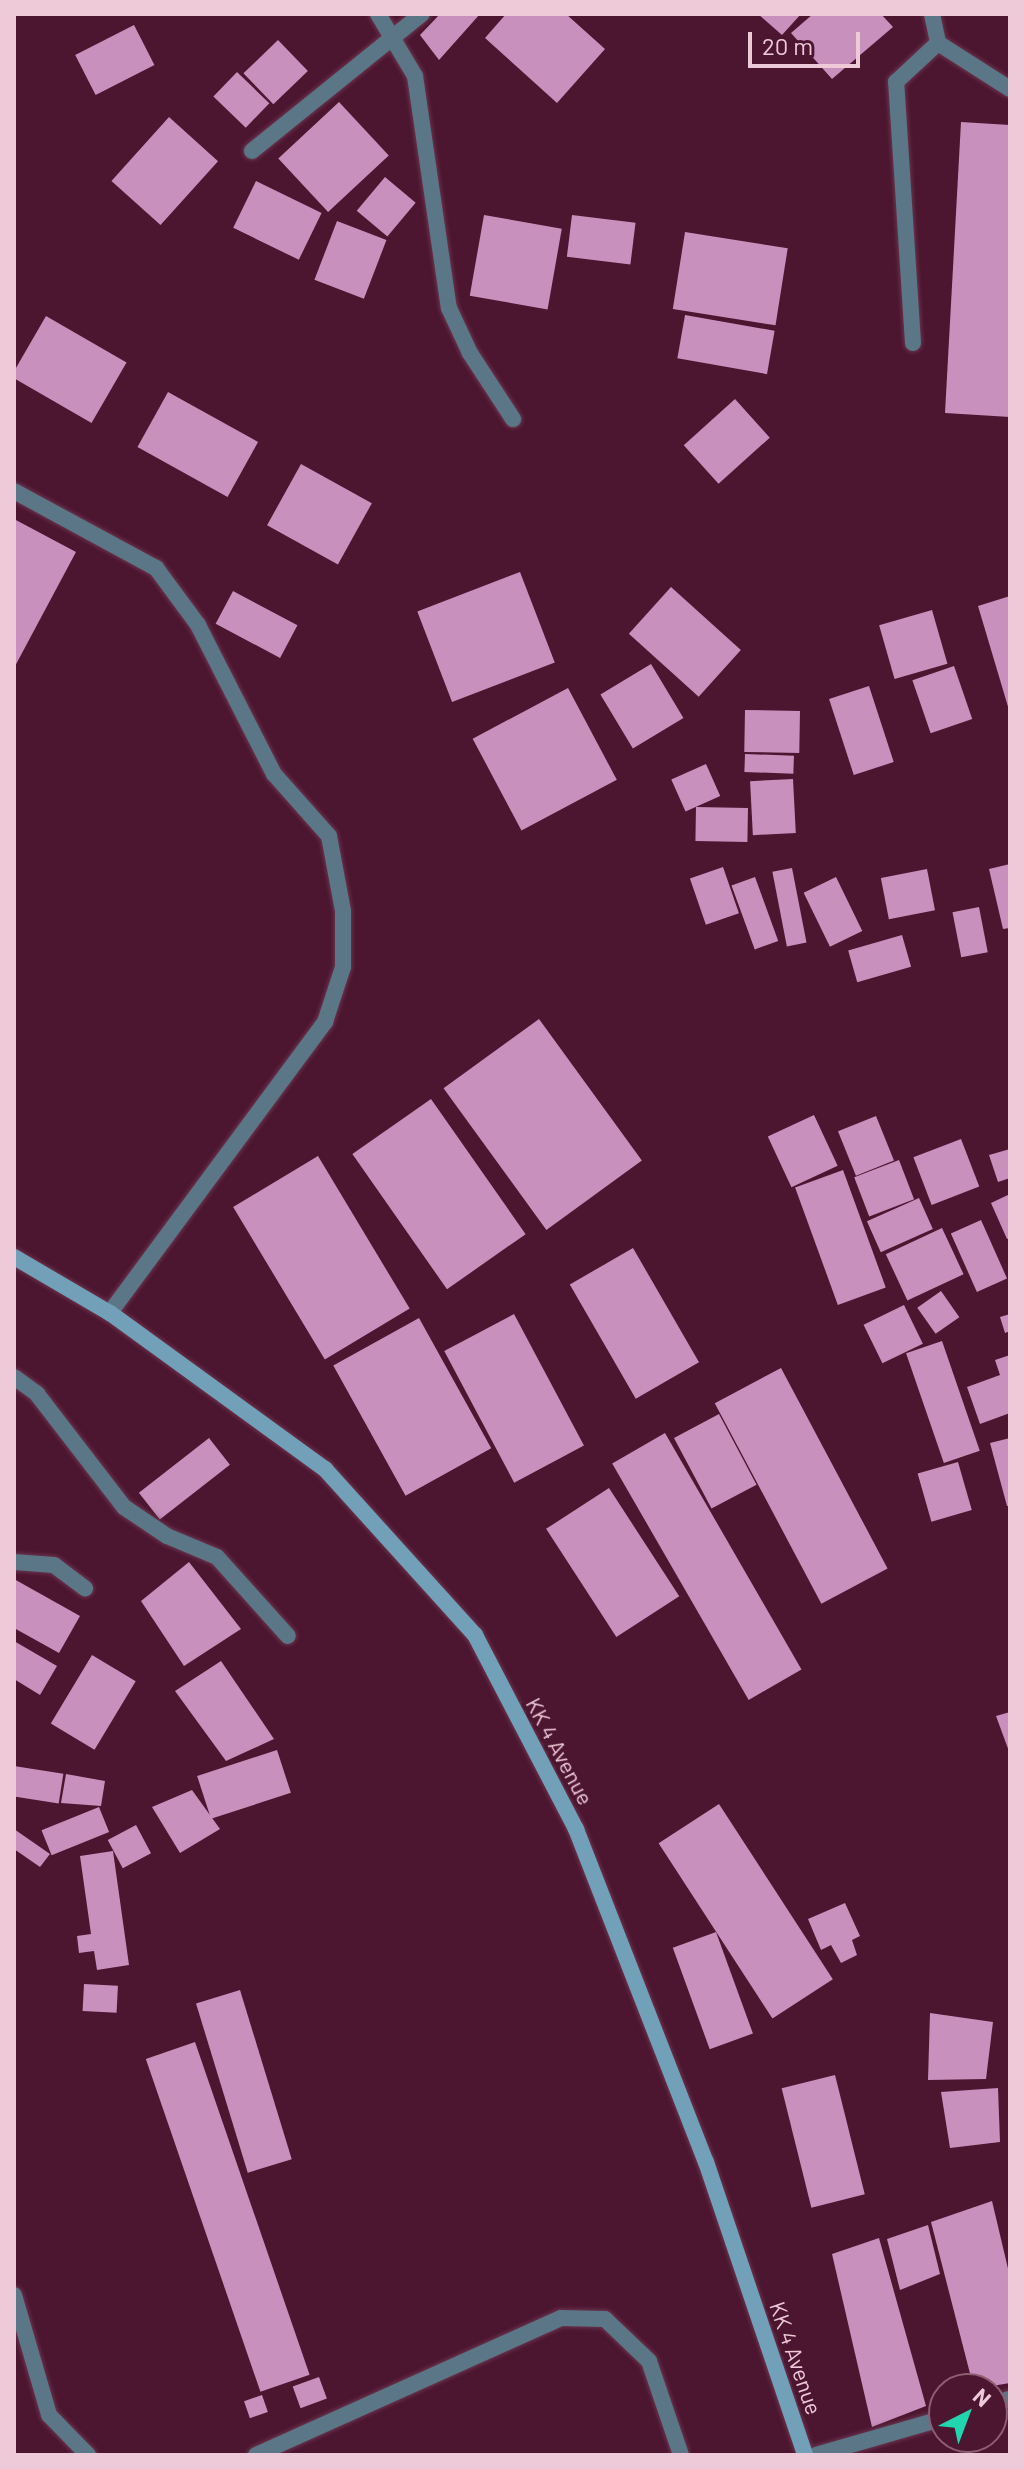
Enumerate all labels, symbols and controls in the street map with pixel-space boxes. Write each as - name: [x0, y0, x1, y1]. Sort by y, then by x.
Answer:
- scale bar: [752, 16, 864, 66]
- text: 20 m: [762, 31, 813, 60]
- street label: KK 4 Avenue: [521, 1693, 599, 1809]
- street label: KK 4 Avenue: [764, 2298, 828, 2418]
- north arrow: [928, 2373, 1008, 2453]
- text: N: [969, 2382, 997, 2411]

